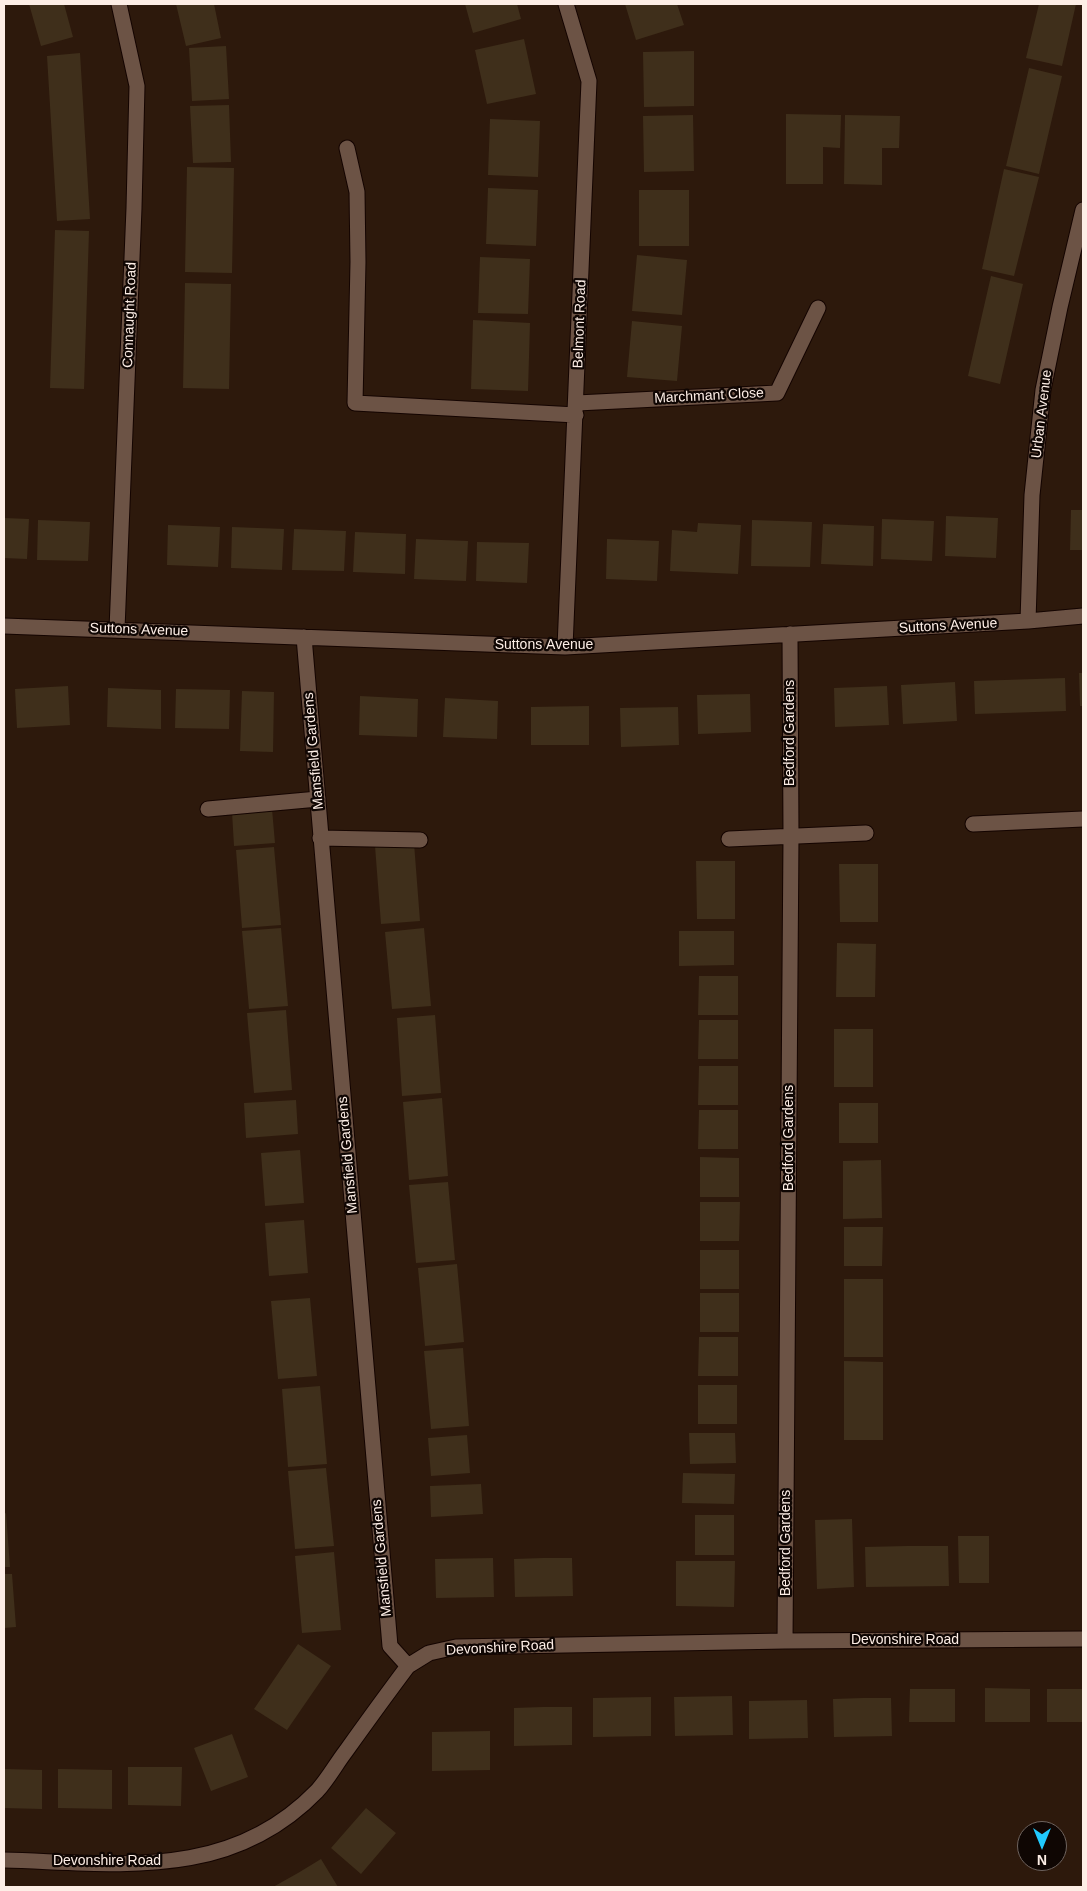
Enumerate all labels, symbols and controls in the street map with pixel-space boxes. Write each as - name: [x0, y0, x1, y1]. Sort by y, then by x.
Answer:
- street label: Connaught Road: [120, 262, 140, 368]
- street label: Belmont Road: [570, 279, 590, 369]
- street label: Urban Avenue: [1028, 369, 1056, 459]
- street label: Marchmant Close: [654, 385, 764, 407]
- street label: Suttons Avenue: [898, 615, 998, 637]
- street label: Suttons Avenue: [89, 620, 189, 640]
- street label: Suttons Avenue: [495, 637, 593, 653]
- street label: Bedford Gardens: [782, 680, 798, 786]
- street label: Mansfield Gardens: [301, 692, 327, 810]
- street label: Bedford Gardens: [781, 1085, 797, 1191]
- street label: Mansfield Gardens: [335, 1096, 361, 1214]
- street label: Bedford Gardens: [778, 1490, 794, 1596]
- street label: Mansfield Gardens: [369, 1499, 395, 1617]
- street label: Devonshire Road: [851, 1632, 959, 1648]
- street label: Devonshire Road: [446, 1637, 554, 1659]
- north arrow: [1017, 1821, 1067, 1871]
- text: N: [1037, 1852, 1047, 1868]
- street label: Devonshire Road: [53, 1853, 161, 1869]

